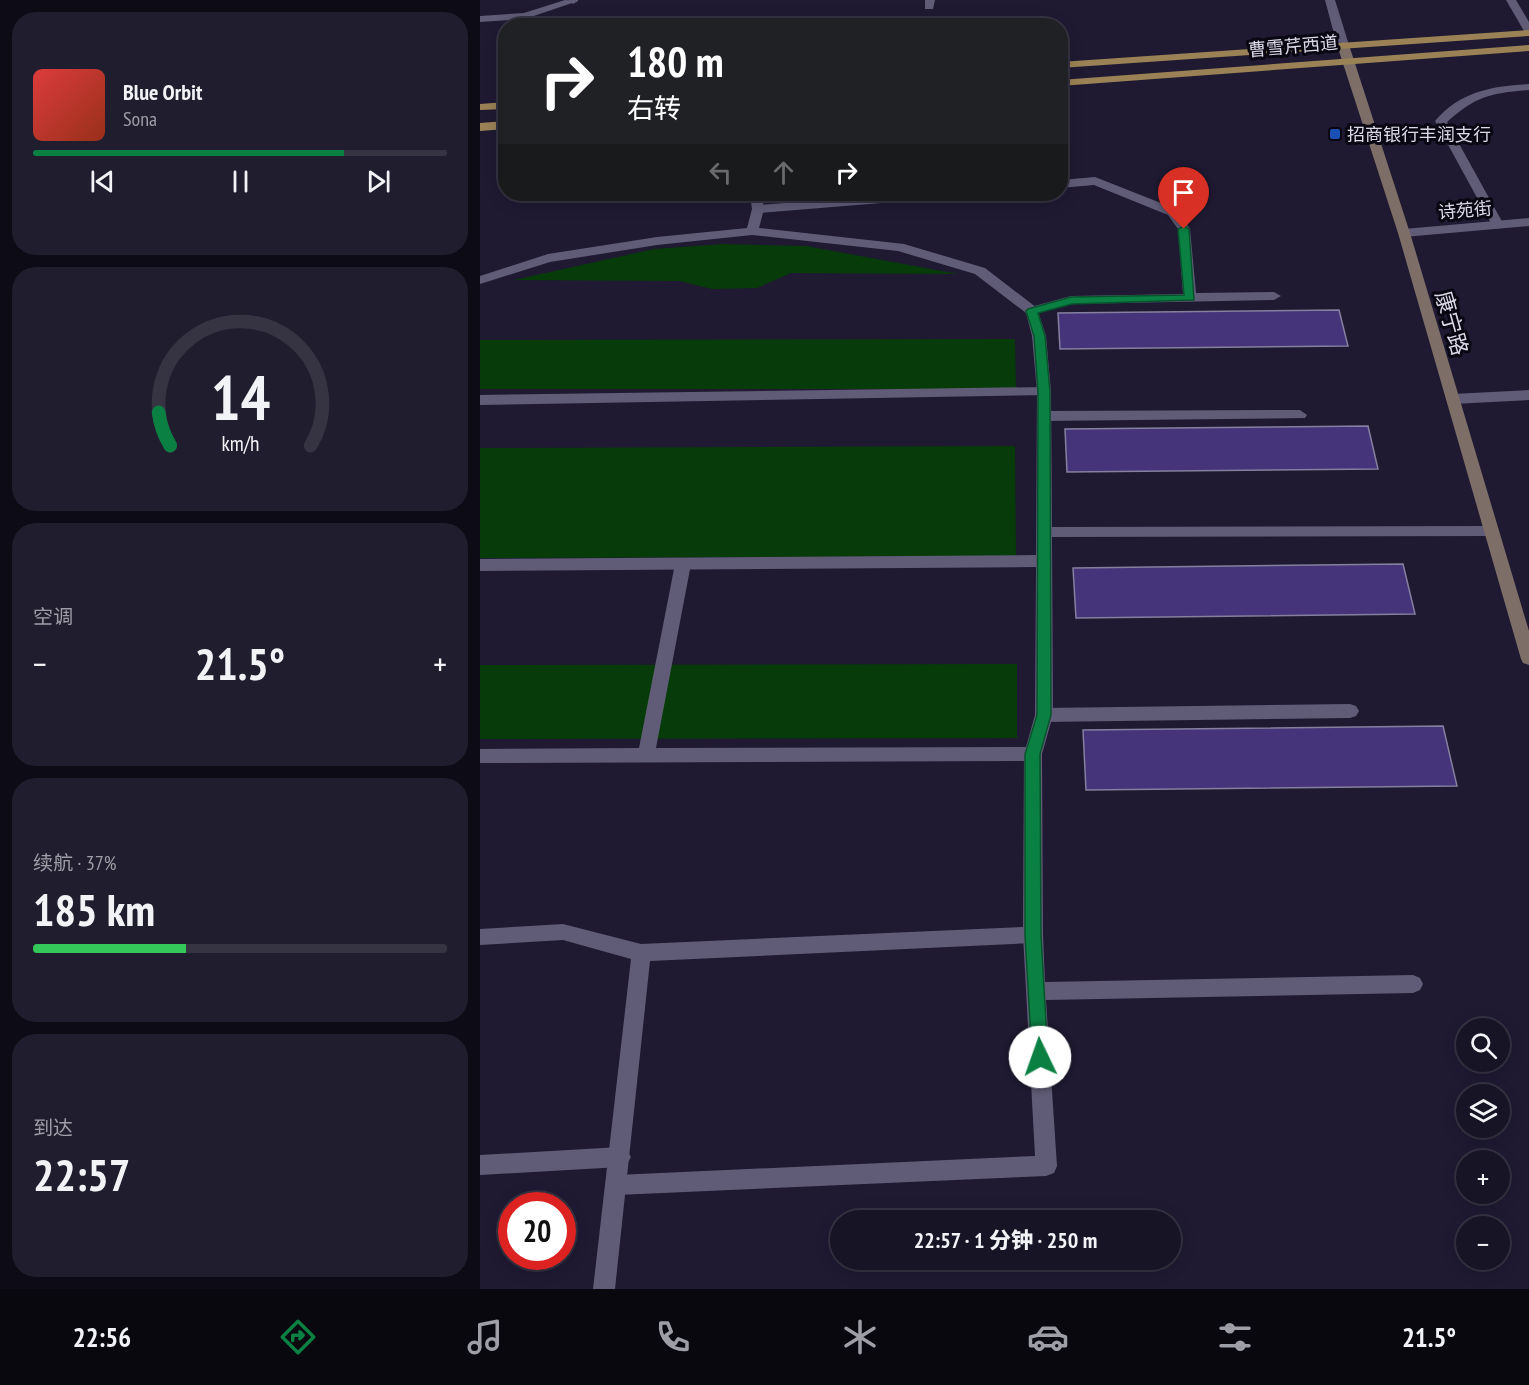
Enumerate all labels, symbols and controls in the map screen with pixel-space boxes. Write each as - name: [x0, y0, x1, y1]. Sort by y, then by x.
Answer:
- street label: 曹雪芹西道: [1247, 31, 1339, 61]
- text: 180 m: [627, 34, 724, 89]
- icon: right: [528, 42, 606, 120]
- text: Blue Orbit: [123, 78, 202, 106]
- text: 右转: [627, 91, 681, 125]
- text: Sona: [123, 106, 157, 132]
- place label: 招商银行丰润支行: [1347, 123, 1491, 146]
- marker: 招商银行丰润支行: [1328, 127, 1342, 141]
- icon: left: [704, 156, 737, 189]
- icon: ahead: [767, 156, 800, 189]
- icon: right: [830, 156, 863, 189]
- icon: previous: [86, 165, 119, 198]
- icon: pause: [224, 165, 257, 198]
- icon: next: [362, 165, 395, 198]
- pin: [1158, 167, 1209, 229]
- icon: arrive: [1167, 176, 1200, 209]
- street label: 诗苑街: [1437, 196, 1493, 224]
- street label: 康宁路: [1429, 287, 1475, 359]
- text: 14: [210, 356, 270, 437]
- text: km/h: [221, 430, 259, 458]
- text: 空调: [33, 604, 73, 630]
- text: 21.5°: [195, 634, 285, 692]
- text: −: [33, 642, 47, 685]
- text: +: [433, 642, 447, 685]
- text: 续航 · 37%: [33, 850, 116, 876]
- text: 185 km: [33, 880, 155, 938]
- map controls: [1456, 1018, 1510, 1270]
- button: search: [1456, 1018, 1510, 1072]
- position arrow: [1008, 1025, 1072, 1089]
- button: layers: [1456, 1084, 1510, 1138]
- text: 到达: [33, 1115, 73, 1141]
- text: 22:57: [33, 1145, 130, 1203]
- button: +: [1456, 1150, 1510, 1204]
- speed limit sign: 20: [498, 1192, 576, 1270]
- button: −: [1456, 1216, 1510, 1270]
- text: 22:57 · 1 分钟 · 250 m: [914, 1226, 1097, 1254]
- icon: directions: [277, 1316, 319, 1358]
- icon: music: [464, 1316, 506, 1358]
- icon: phone: [652, 1316, 694, 1358]
- icon: climate: [839, 1316, 881, 1358]
- icon: car: [1027, 1316, 1069, 1358]
- icon: filters: [1214, 1316, 1256, 1358]
- text: 22:56: [73, 1320, 131, 1354]
- text: 21.5°: [1402, 1320, 1456, 1354]

